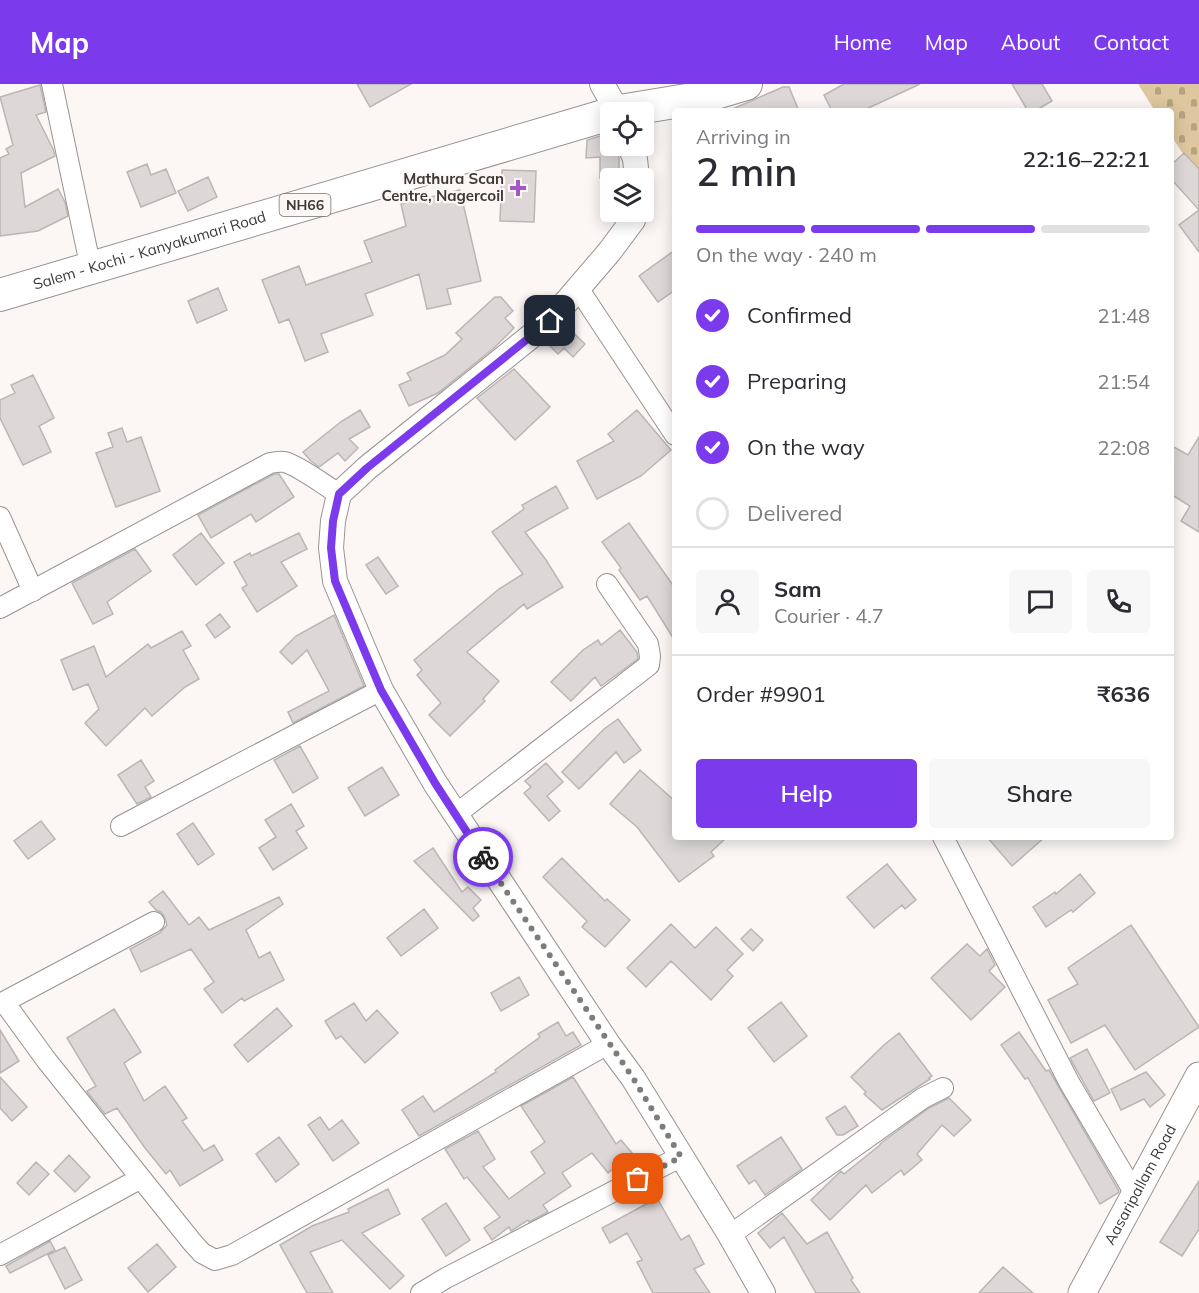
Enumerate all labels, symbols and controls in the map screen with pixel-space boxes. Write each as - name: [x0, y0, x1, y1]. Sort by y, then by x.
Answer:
- text: Map: [30, 25, 89, 60]
- text: Home: [834, 29, 892, 55]
- text: Map: [925, 29, 968, 55]
- text: About: [1001, 29, 1060, 55]
- text: Contact: [1093, 29, 1169, 55]
- map controls: [600, 102, 654, 222]
- button: locate: [600, 102, 654, 156]
- text: Arriving in: [696, 124, 791, 149]
- text: 22:16–22:21: [1023, 145, 1150, 173]
- text: 2 min: [696, 147, 797, 196]
- button: layers: [600, 168, 654, 222]
- place label: Mathura Scan Centre, Nagercoil: [381, 169, 504, 205]
- marker: Mathura Scan Centre, Nagercoil: [509, 179, 527, 197]
- road number: NH66: [280, 194, 330, 216]
- street label: Salem - Kochi - Kanyakumari Road: [31, 207, 268, 294]
- text: On the way · 240 m: [696, 242, 877, 267]
- pin: [524, 295, 575, 346]
- icon: check: [696, 299, 729, 332]
- text: Confirmed: [747, 301, 852, 329]
- text: 21:48: [1097, 303, 1150, 328]
- icon: home: [533, 304, 566, 337]
- icon: check: [696, 365, 729, 398]
- text: Preparing: [747, 367, 847, 395]
- text: 21:54: [1097, 369, 1150, 394]
- icon: check: [696, 431, 729, 464]
- text: On the way: [747, 433, 865, 461]
- text: 22:08: [1097, 435, 1150, 460]
- text: Delivered: [747, 499, 842, 527]
- button: person: [696, 570, 759, 633]
- button: chat: [1009, 570, 1072, 633]
- button: phone: [1087, 570, 1150, 633]
- text: Sam: [774, 575, 822, 603]
- text: Courier · 4.7: [774, 603, 884, 628]
- text: Order #9901: [696, 680, 826, 708]
- text: ₹636: [1097, 680, 1150, 708]
- button: Help: [696, 759, 917, 828]
- button: Share: [929, 759, 1150, 828]
- courier: [453, 827, 513, 887]
- icon: bike: [467, 841, 500, 874]
- street label: Aasaripallam Road: [1100, 1121, 1180, 1248]
- pin: [612, 1153, 663, 1204]
- icon: bag: [621, 1162, 654, 1195]

